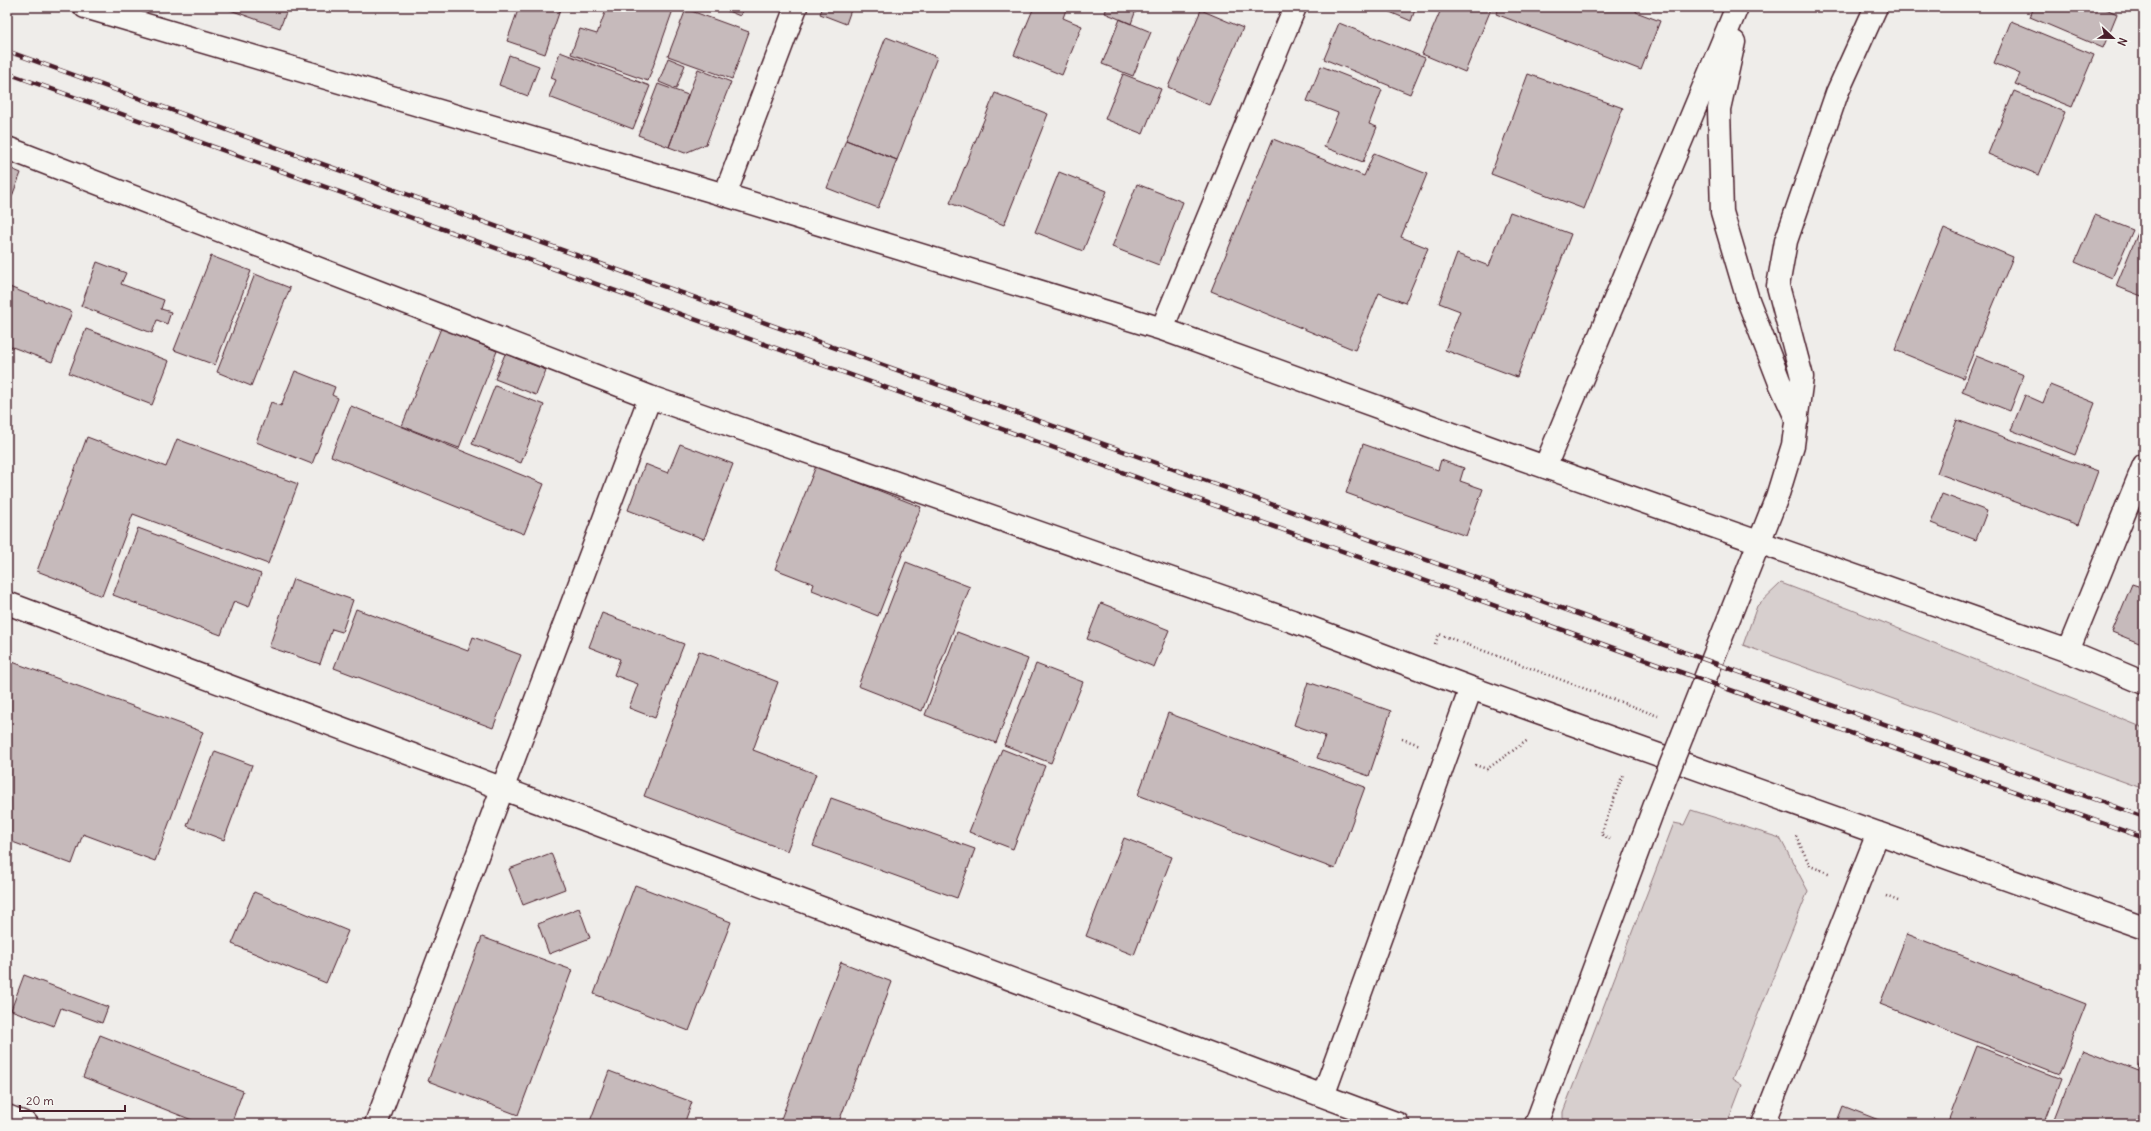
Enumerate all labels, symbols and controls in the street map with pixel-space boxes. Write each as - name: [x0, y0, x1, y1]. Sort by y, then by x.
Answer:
- north arrow: [2093, 18, 2133, 58]
- text: N: [2114, 36, 2130, 48]
- scale bar: [20, 1087, 125, 1113]
- text: 20 m: [26, 1093, 54, 1108]

